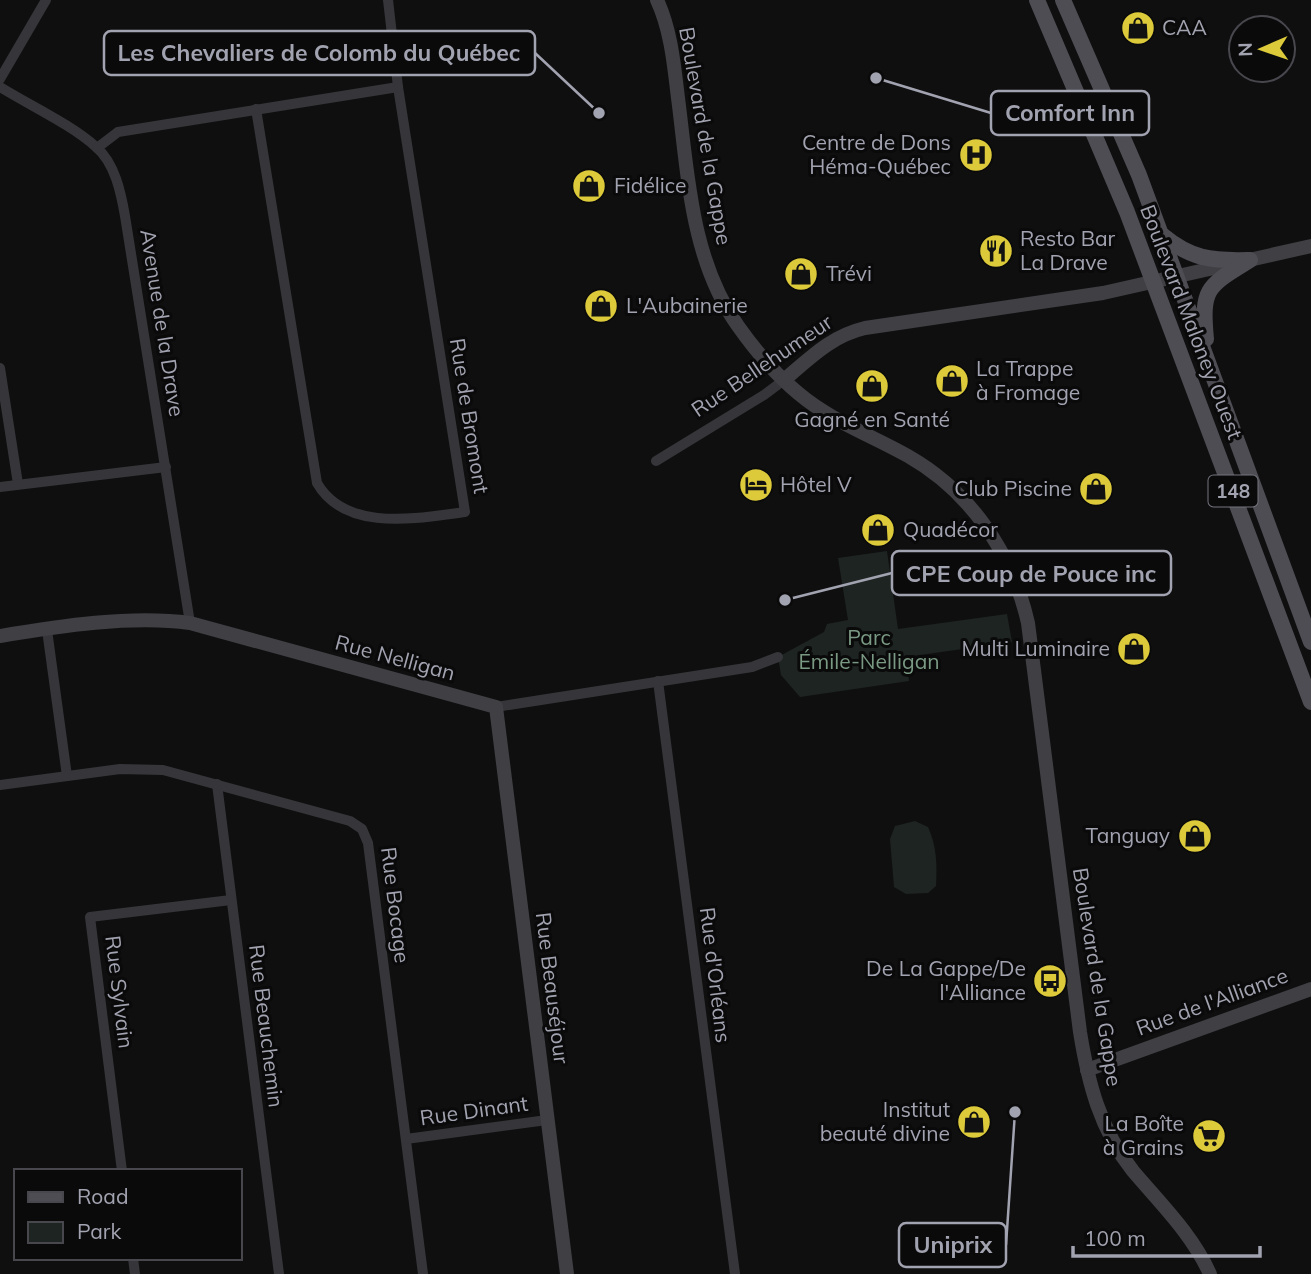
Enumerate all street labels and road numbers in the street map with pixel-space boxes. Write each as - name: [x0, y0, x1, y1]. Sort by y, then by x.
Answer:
- street label: Boulevard de la Gappe: [674, 25, 738, 247]
- street label: Boulevard Maloney Ouest: [1135, 201, 1249, 443]
- street label: Avenue de la Drave: [135, 227, 191, 418]
- street label: Rue Bellehumeur: [686, 308, 837, 422]
- street label: Rue de Bromont: [445, 336, 495, 495]
- road number: 148: [1208, 476, 1258, 506]
- street label: Rue Nelligan: [332, 629, 458, 686]
- street label: Rue Bocage: [376, 845, 416, 964]
- street label: Boulevard de la Gappe: [1068, 866, 1128, 1088]
- street label: Rue d'Orléans: [695, 906, 737, 1044]
- street label: Rue Beauséjour: [531, 911, 575, 1066]
- street label: Rue Sylvain: [100, 934, 140, 1050]
- street label: Rue Beauchemin: [244, 943, 290, 1109]
- street label: Rue de l'Alliance: [1132, 962, 1291, 1041]
- street label: Rue Dinant: [418, 1090, 530, 1130]

